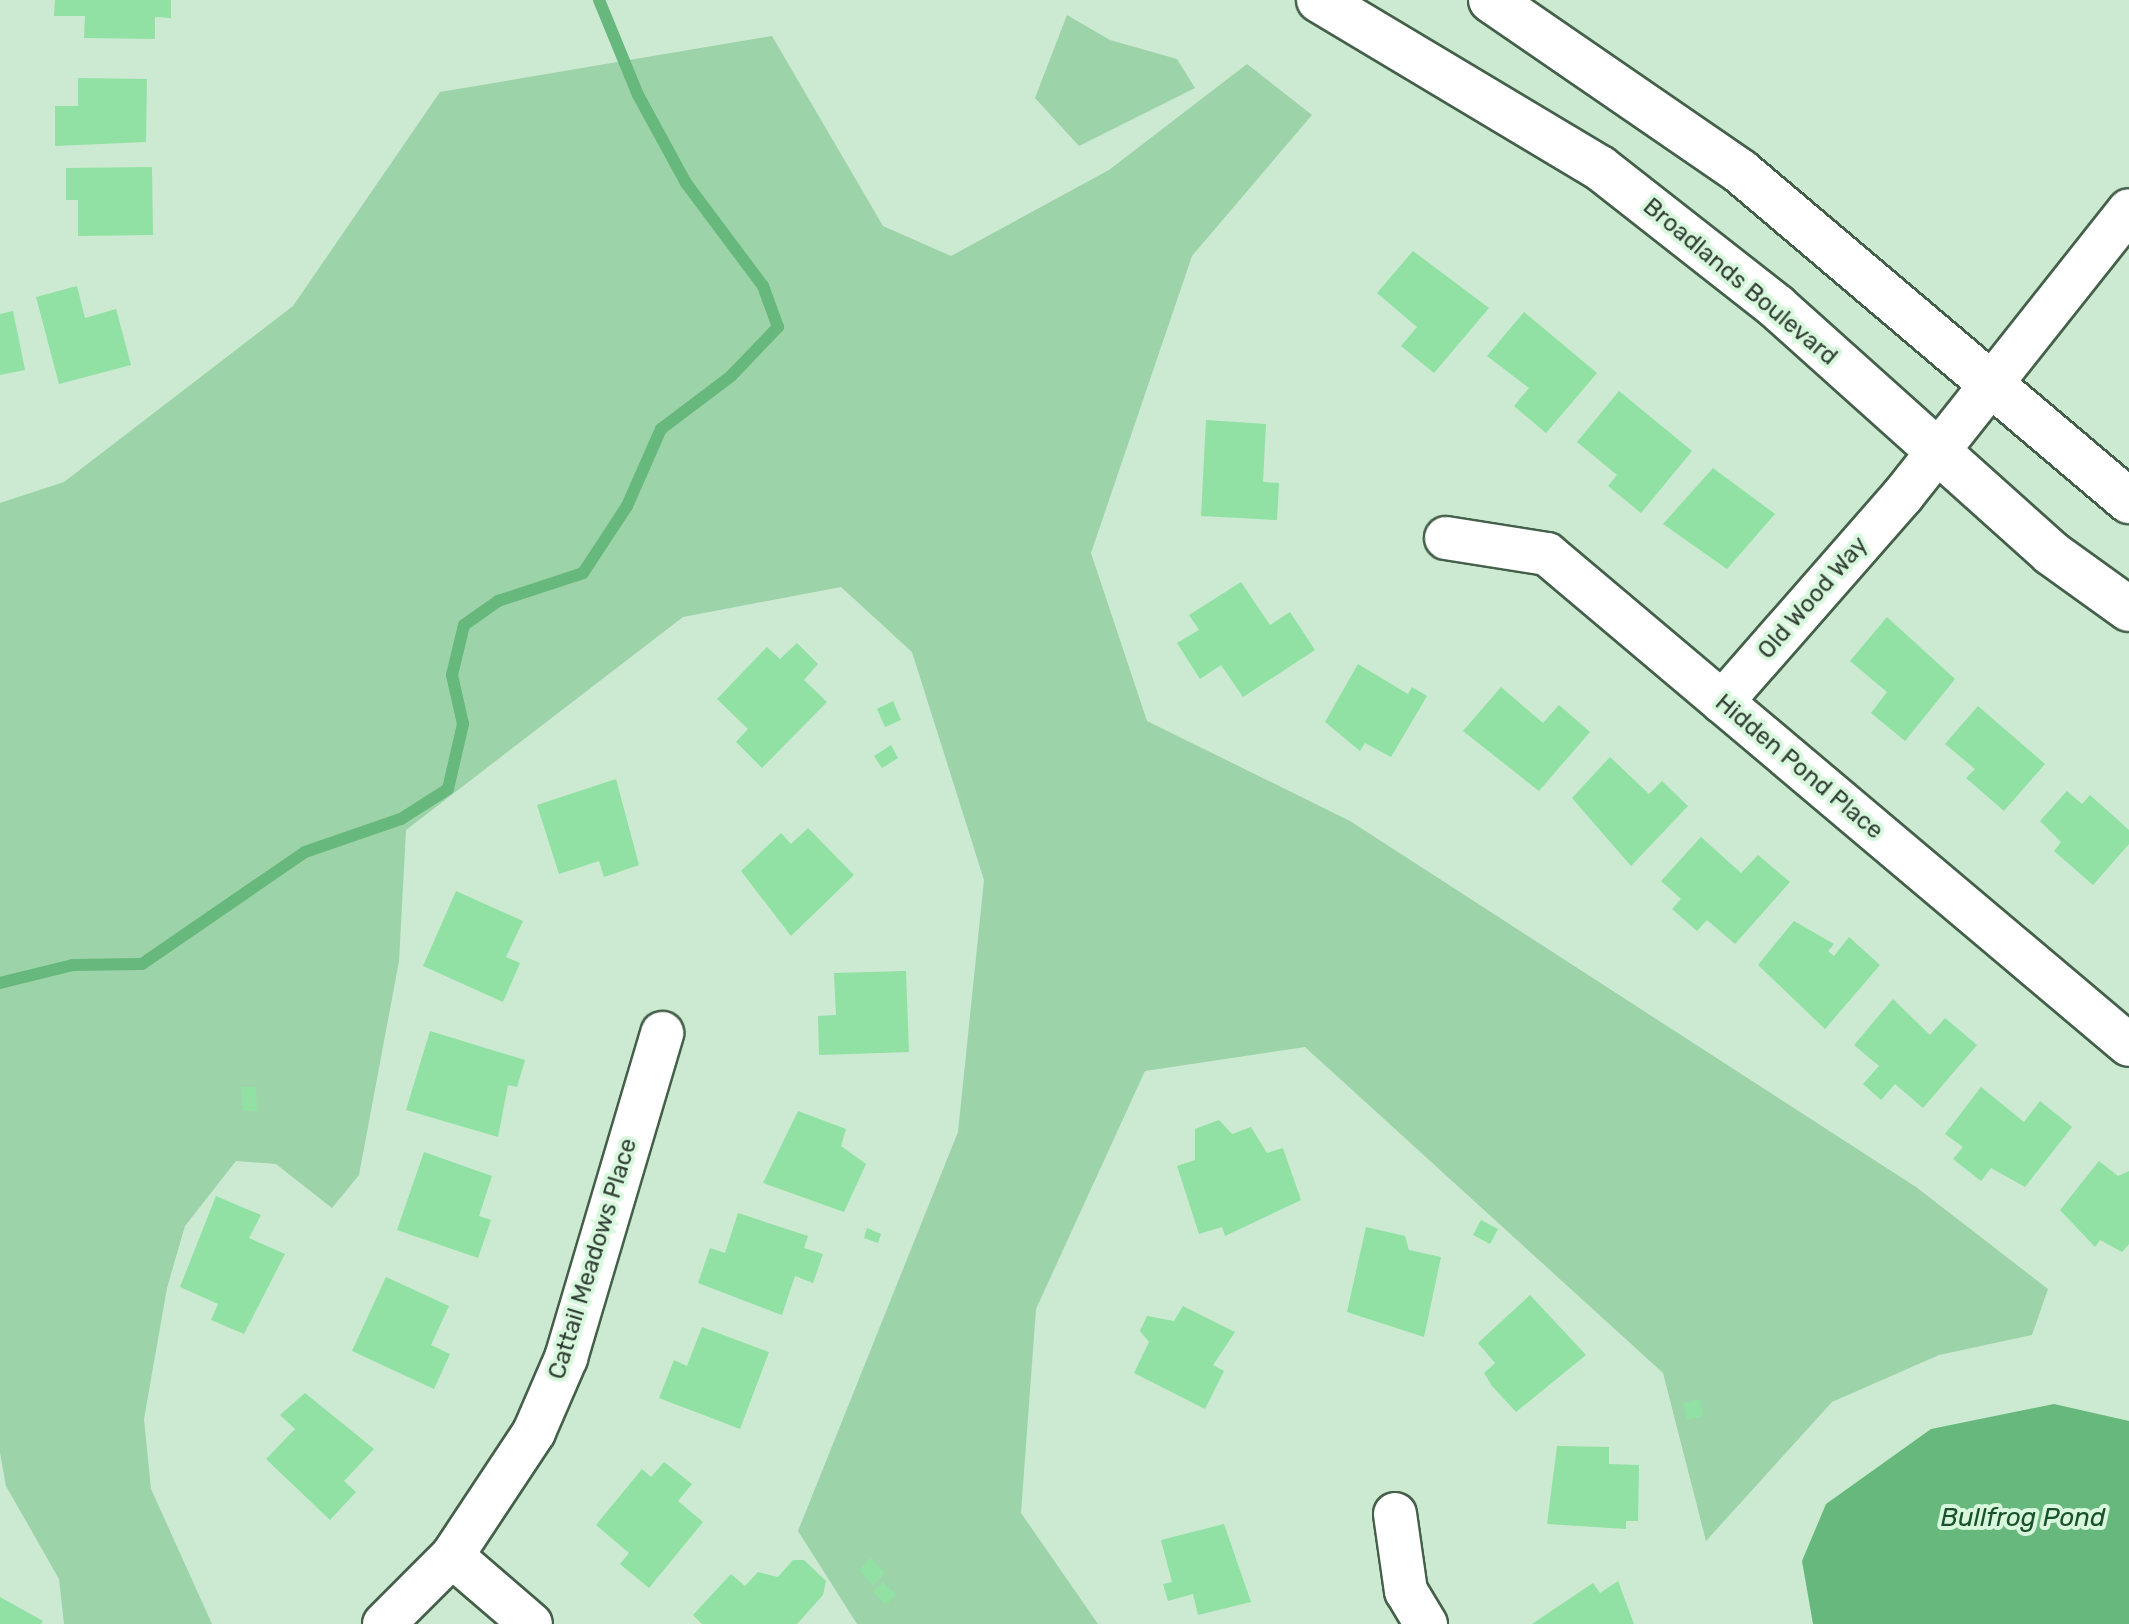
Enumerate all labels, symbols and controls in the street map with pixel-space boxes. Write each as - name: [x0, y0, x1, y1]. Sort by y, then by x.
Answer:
- street label: Broadlands Boulevard: [1637, 192, 1843, 372]
- street label: Old Wood Way: [1752, 531, 1874, 665]
- street label: Hidden Pond Place: [1709, 688, 1889, 846]
- street label: Cattail Meadows Place: [543, 1135, 643, 1383]
- water label: Bullfrog Pond: [1940, 1502, 2106, 1534]

